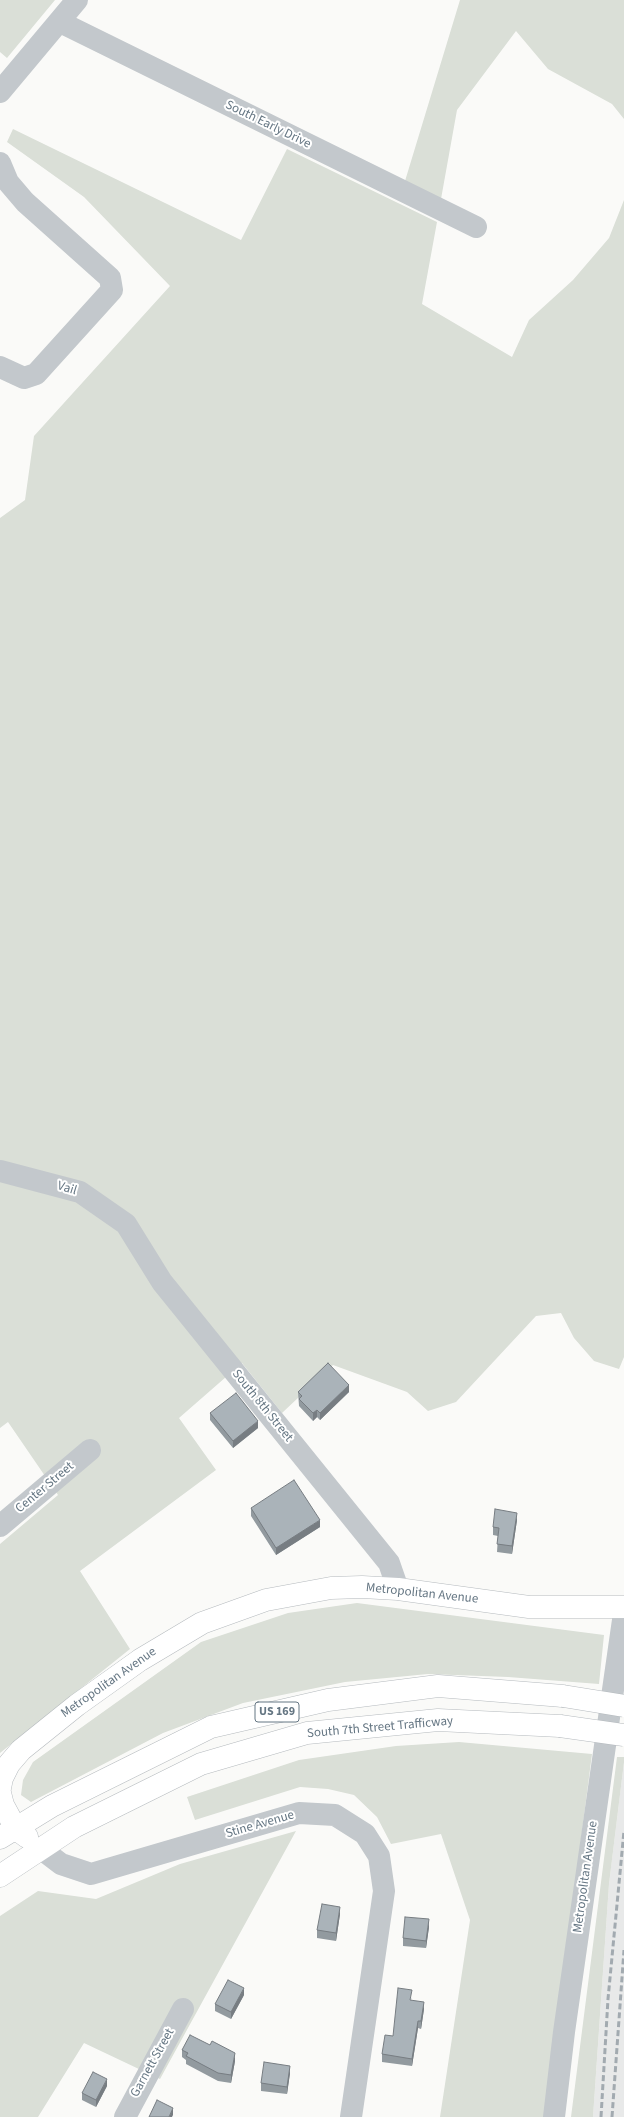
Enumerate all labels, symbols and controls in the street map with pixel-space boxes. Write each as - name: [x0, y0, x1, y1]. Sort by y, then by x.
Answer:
- street label: South Early Drive: [223, 98, 313, 152]
- street label: Vail: [55, 1179, 79, 1199]
- street label: South 8th Street: [228, 1367, 296, 1445]
- street label: Center Street: [13, 1459, 77, 1517]
- street label: Metropolitan Avenue: [365, 1580, 479, 1608]
- street label: Metropolitan Avenue: [58, 1644, 160, 1722]
- road number: US 169: [255, 1702, 299, 1722]
- street label: South 7th Street Trafficway: [306, 1714, 454, 1742]
- street label: Stine Avenue: [224, 1808, 296, 1842]
- street label: Metropolitan Avenue: [570, 1820, 602, 1934]
- street label: Garnett Street: [128, 2026, 178, 2100]

